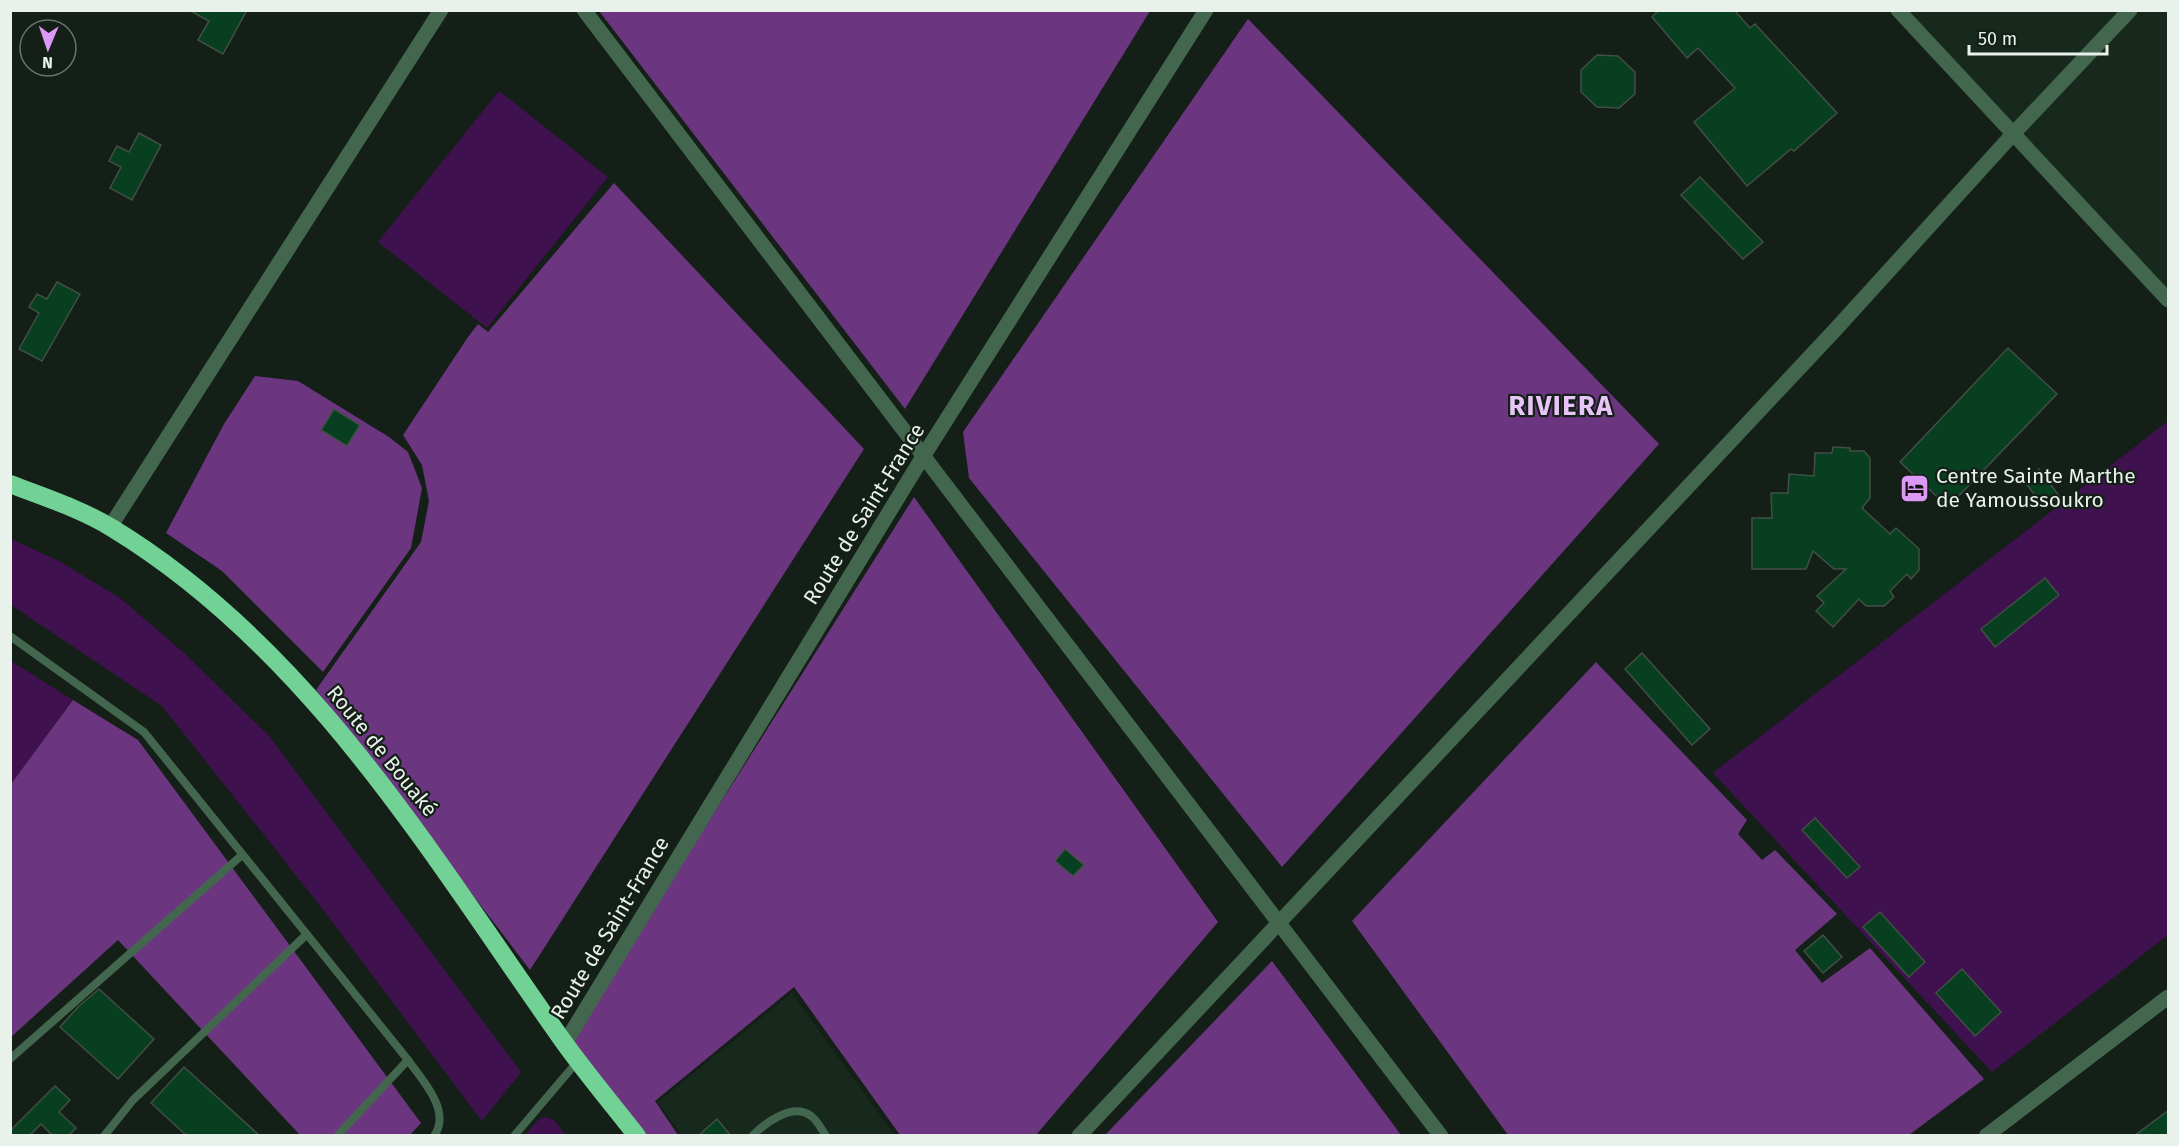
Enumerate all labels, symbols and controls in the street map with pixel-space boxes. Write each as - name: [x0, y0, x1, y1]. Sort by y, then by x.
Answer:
- north arrow: [18, 18, 78, 78]
- scale bar: [1969, 18, 2107, 56]
- text: 50 m: [1978, 28, 2017, 50]
- text: N: [42, 53, 53, 72]
- district label: RIVIERA: [1508, 390, 1614, 422]
- street label: Route de Saint-France: [798, 419, 930, 609]
- place label: Centre Sainte Marthe de Yamoussoukro: [1936, 463, 2136, 513]
- hotel icon: Centre Sainte Marthe de Yamoussoukro: [1899, 472, 1931, 504]
- street label: Route de Bouaké: [321, 680, 443, 822]
- street label: Route de Saint-France: [545, 832, 675, 1024]

